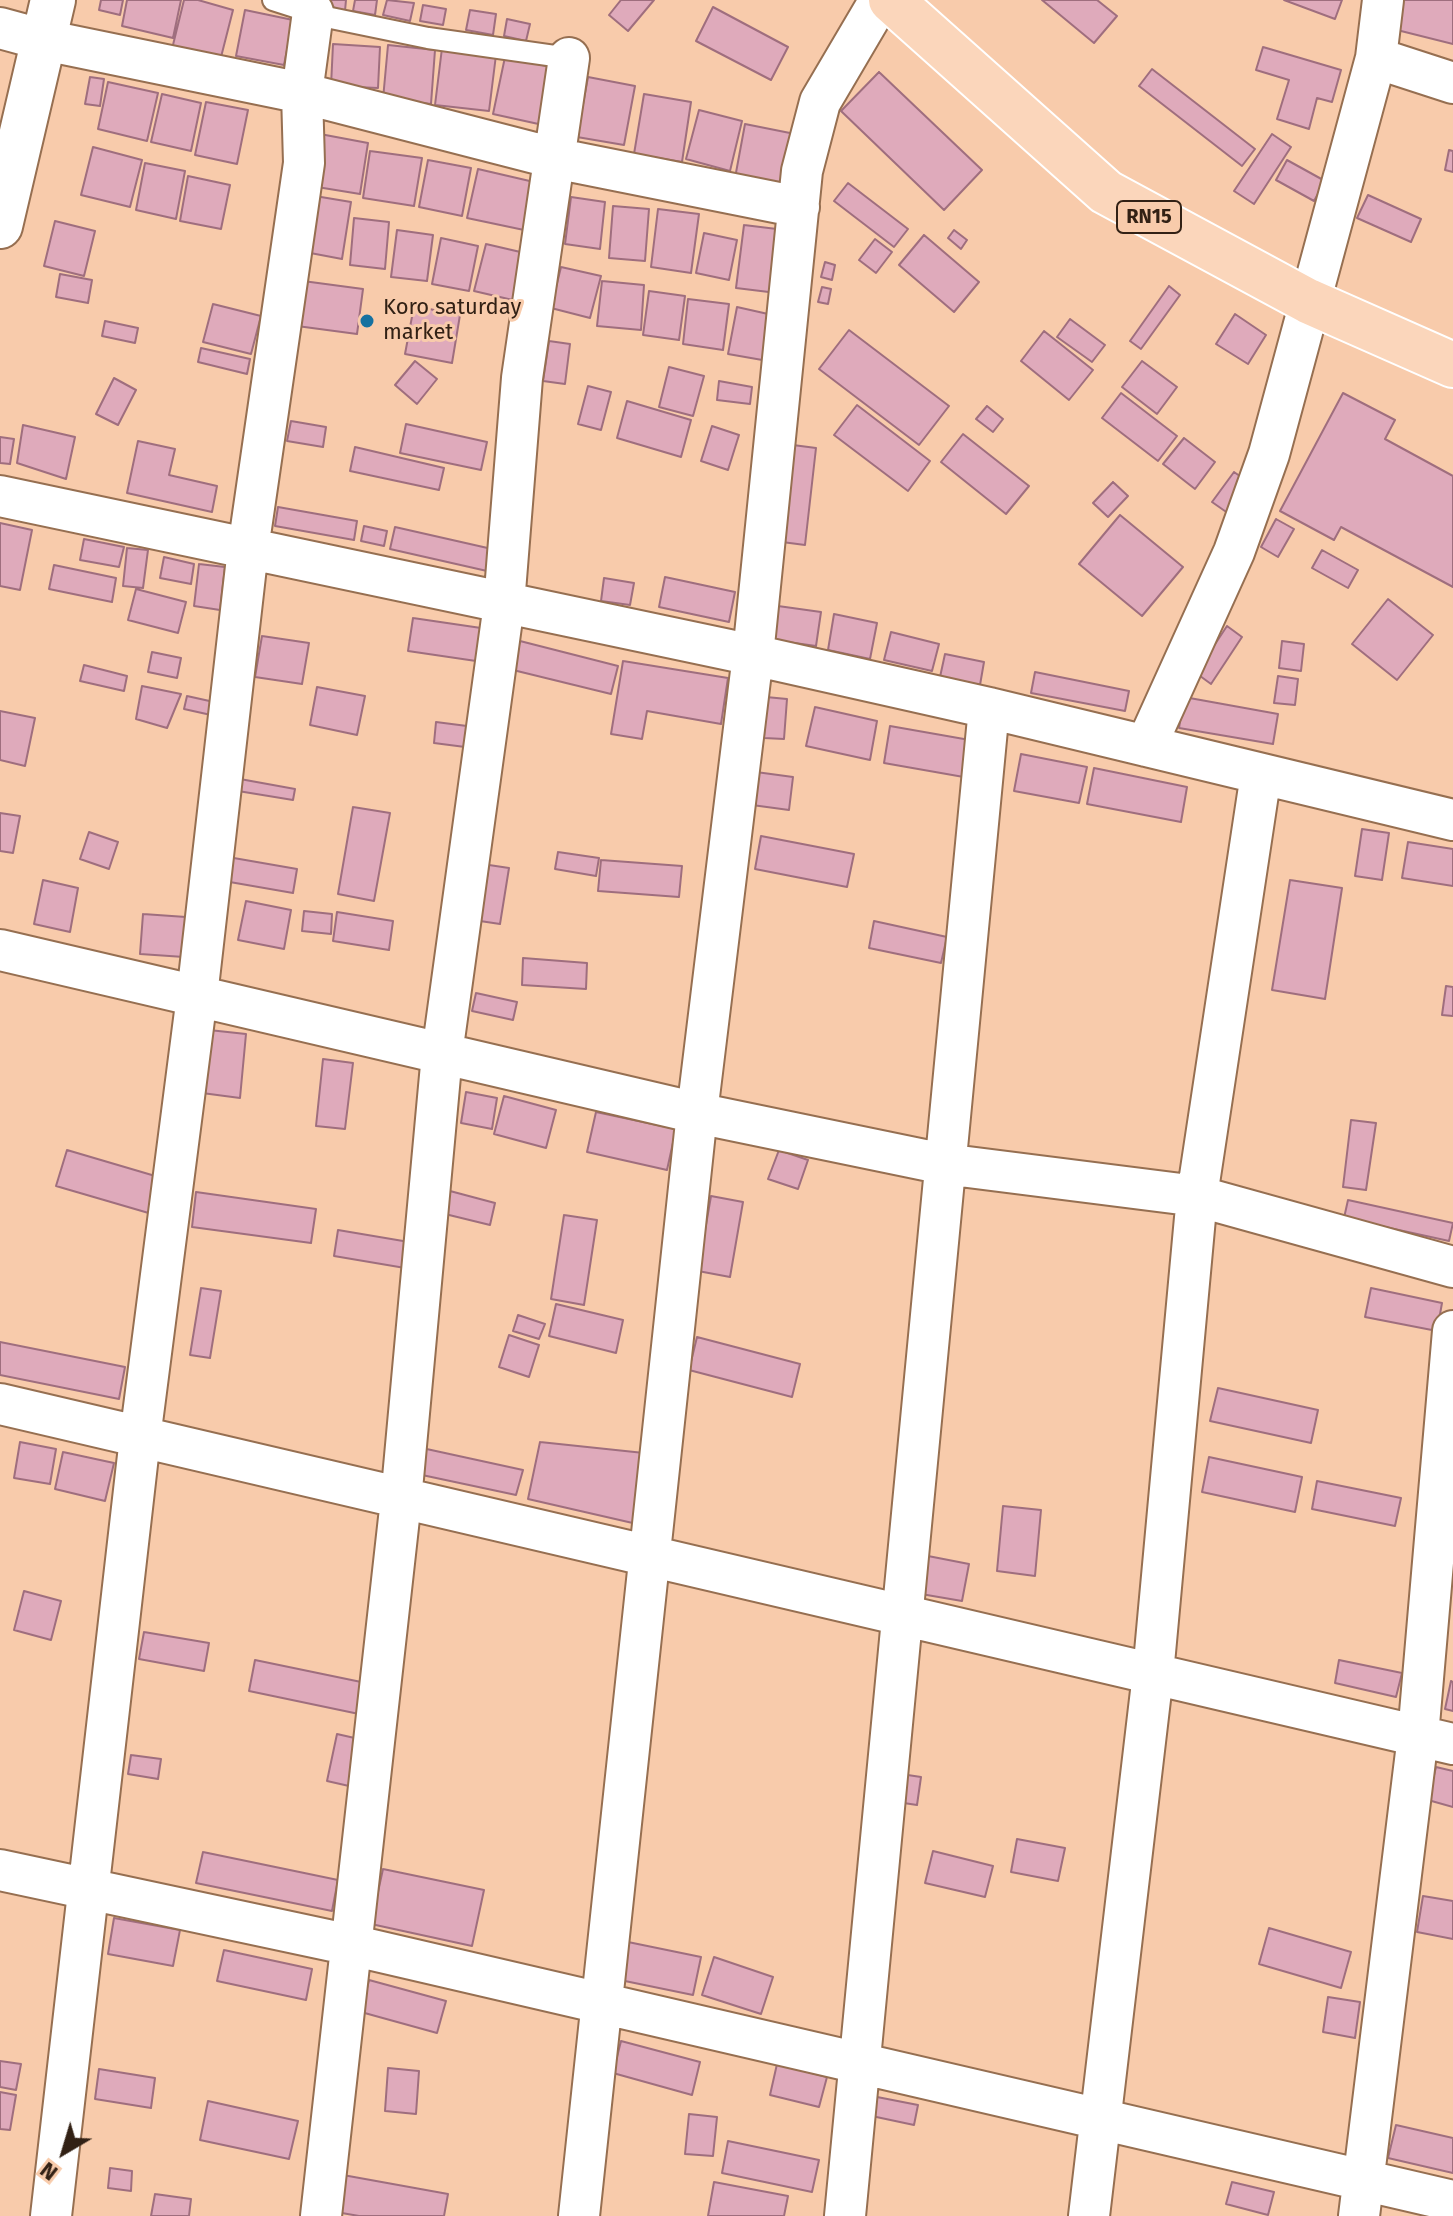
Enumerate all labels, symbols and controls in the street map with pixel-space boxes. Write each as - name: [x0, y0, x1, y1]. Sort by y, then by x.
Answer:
- road number: RN15: [1117, 201, 1181, 233]
- place label: Koro saturday market: [383, 295, 521, 346]
- marker: Koro saturday market: [358, 312, 376, 330]
- north arrow: [24, 2112, 104, 2192]
- text: N: [35, 2156, 63, 2186]

